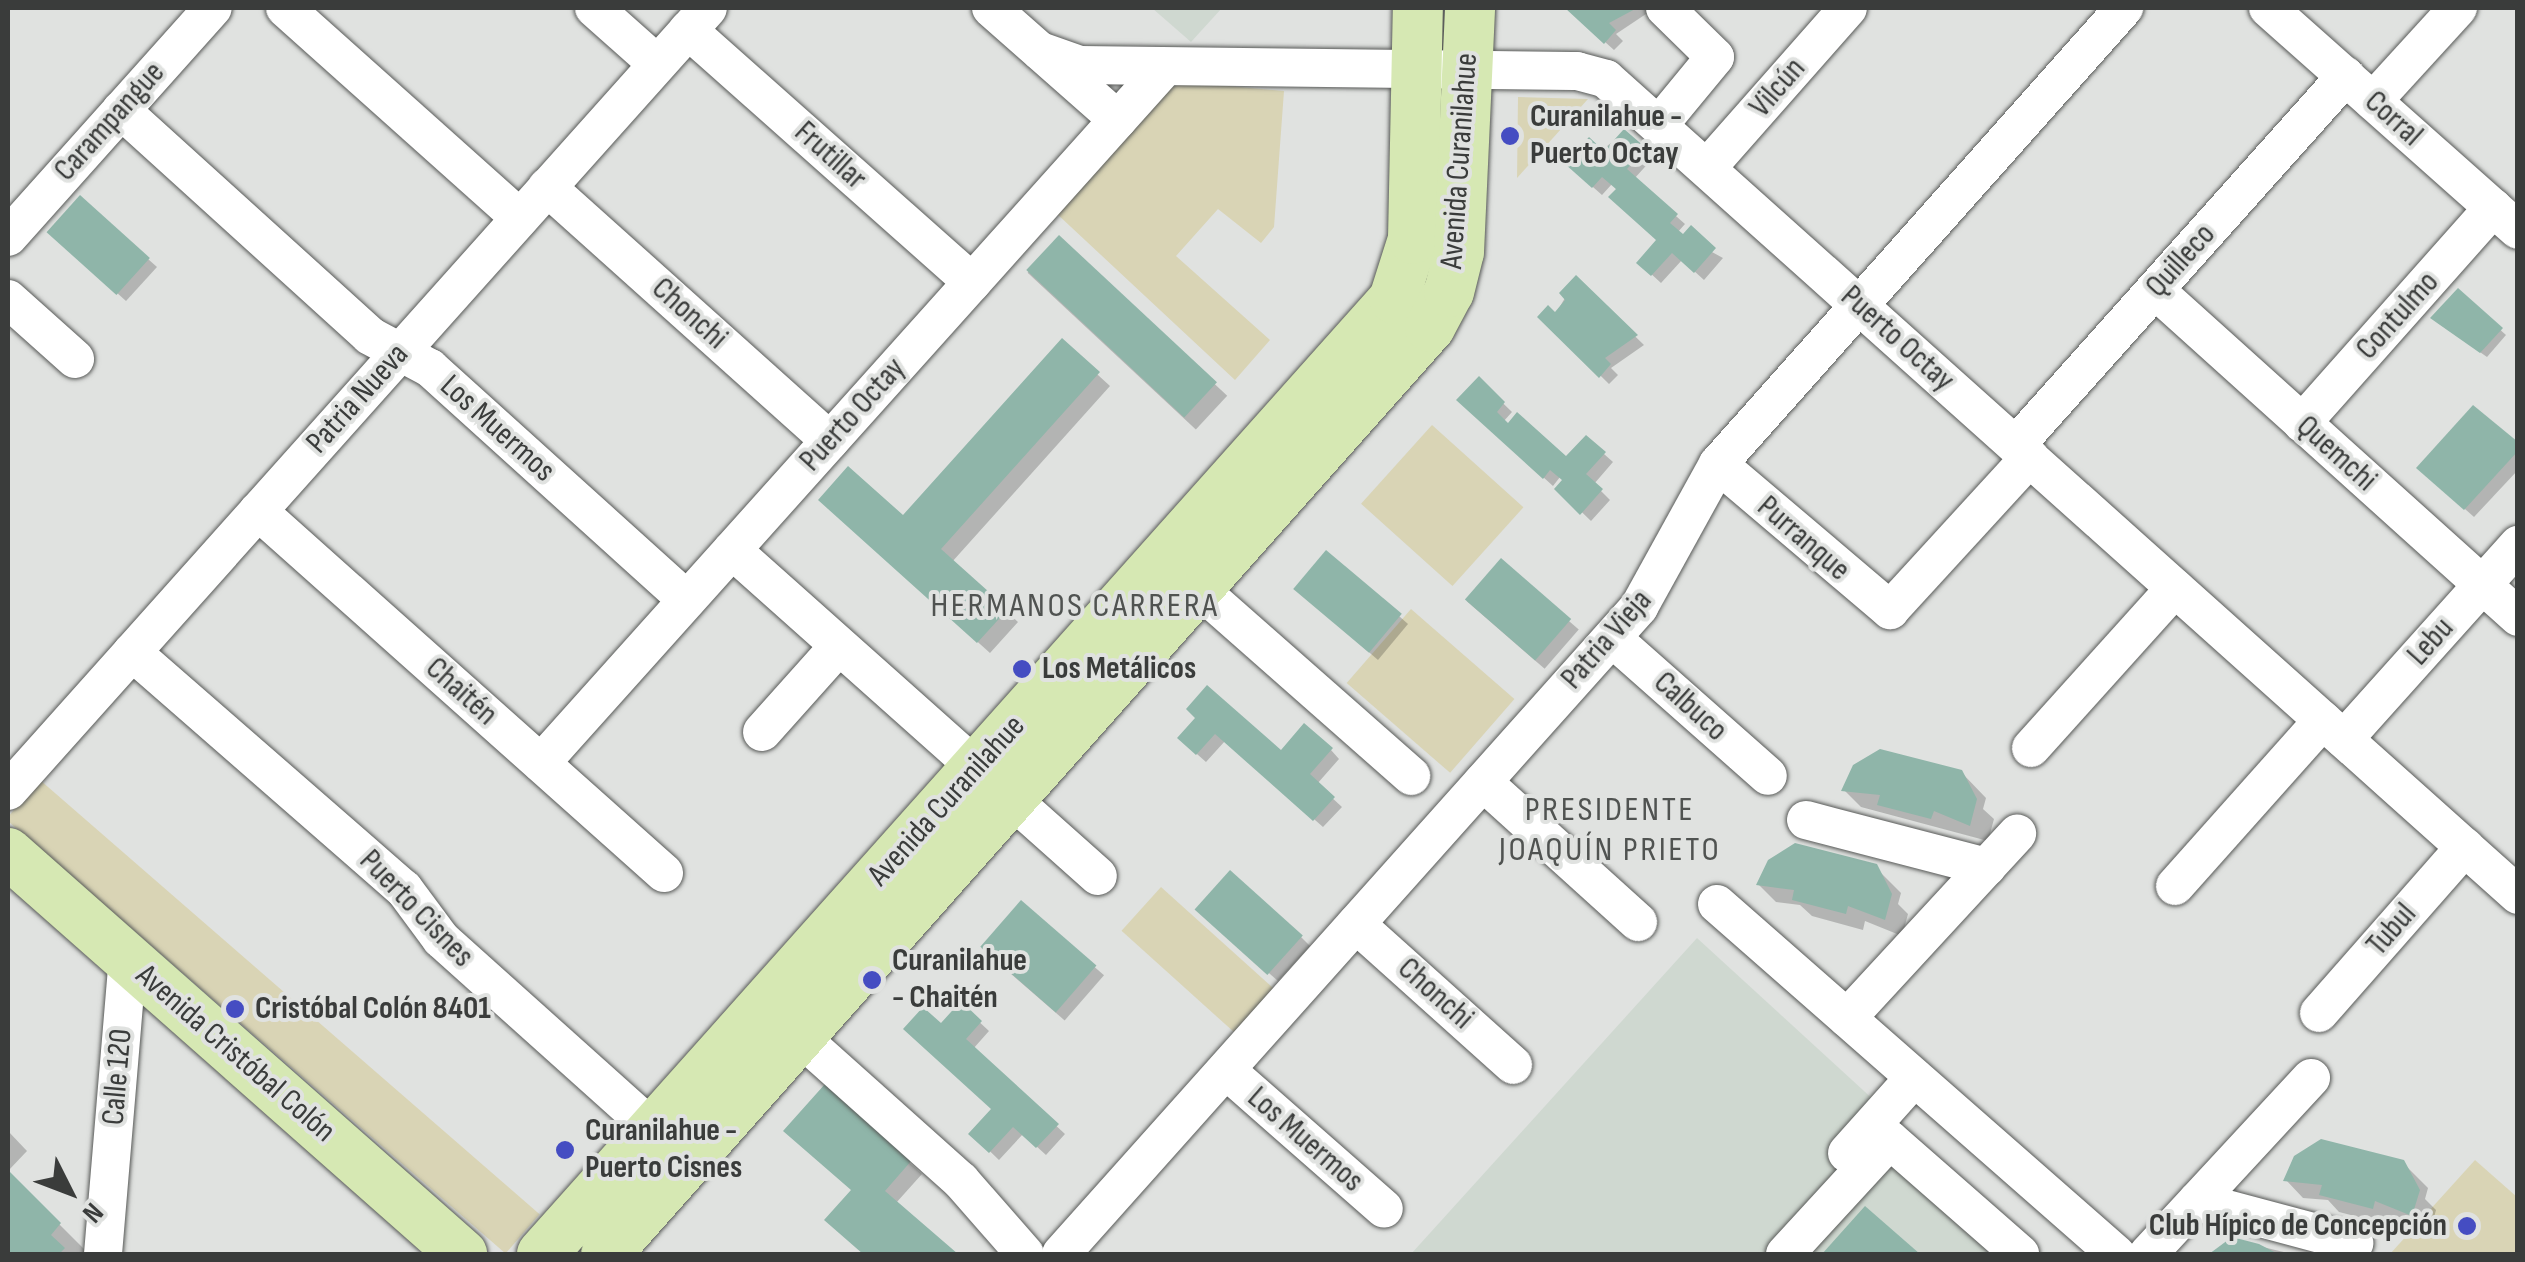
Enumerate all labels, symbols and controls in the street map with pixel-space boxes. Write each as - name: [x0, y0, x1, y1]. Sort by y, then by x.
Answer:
- street label: Vilcún: [1742, 50, 1814, 126]
- street label: Avenida Curanilahue: [1433, 52, 1487, 270]
- street label: Carampangue: [47, 55, 173, 189]
- street label: Corral: [2356, 83, 2430, 155]
- place label: Curanilahue - Puerto Octay: [1530, 99, 1682, 174]
- street label: Frutillar: [786, 114, 874, 198]
- marker: Curanilahue - Puerto Octay: [1499, 125, 1521, 147]
- street label: Quilleco: [2138, 216, 2224, 306]
- street label: Contulmo: [2348, 264, 2448, 368]
- street label: Chonchi: [643, 270, 735, 358]
- street label: Puerto Octay: [1832, 278, 1962, 400]
- street label: Patria Nueva: [299, 336, 417, 462]
- street label: Puerto Octay: [792, 350, 914, 480]
- street label: Los Muermos: [432, 368, 562, 490]
- street label: Quemchi: [2288, 408, 2384, 500]
- street label: Purranque: [1749, 488, 1857, 590]
- street label: Patria Vieja: [1553, 583, 1661, 697]
- district label: HERMANOS CARRERA: [930, 585, 1220, 627]
- street label: Lebu: [2400, 610, 2462, 674]
- street label: Chaitén: [417, 650, 505, 734]
- place label: Los Metálicos: [1042, 650, 1196, 688]
- marker: Los Metálicos: [1011, 658, 1033, 680]
- street label: Calbuco: [1645, 664, 1735, 750]
- street label: Avenida Curanilahue: [860, 708, 1034, 894]
- district label: PRESIDENTE JOAQUÍN PRIETO: [1499, 789, 1721, 871]
- street label: Puerto Cisnes: [351, 842, 481, 976]
- street label: Tubul: [2359, 896, 2425, 964]
- place label: Curanilahue - Chaitén: [892, 943, 1027, 1018]
- street label: Chonchi: [1389, 950, 1481, 1038]
- street label: Avenida Cristóbal Colón: [127, 957, 343, 1151]
- marker: Curanilahue - Chaitén: [861, 969, 883, 991]
- place label: Cristóbal Colón 8401: [255, 990, 491, 1028]
- marker: Cristóbal Colón 8401: [224, 998, 246, 1020]
- street label: Calle 120: [95, 1027, 141, 1127]
- street label: Los Muermos: [1239, 1079, 1371, 1201]
- place label: Curanilahue - Puerto Cisnes: [585, 1113, 742, 1188]
- marker: Curanilahue - Puerto Cisnes: [554, 1139, 576, 1161]
- north arrow: [20, 1142, 120, 1242]
- text: N: [75, 1196, 110, 1229]
- place label: Club Hípico de Concepción: [2149, 1207, 2447, 1245]
- marker: Club Hípico de Concepción: [2456, 1215, 2478, 1237]

